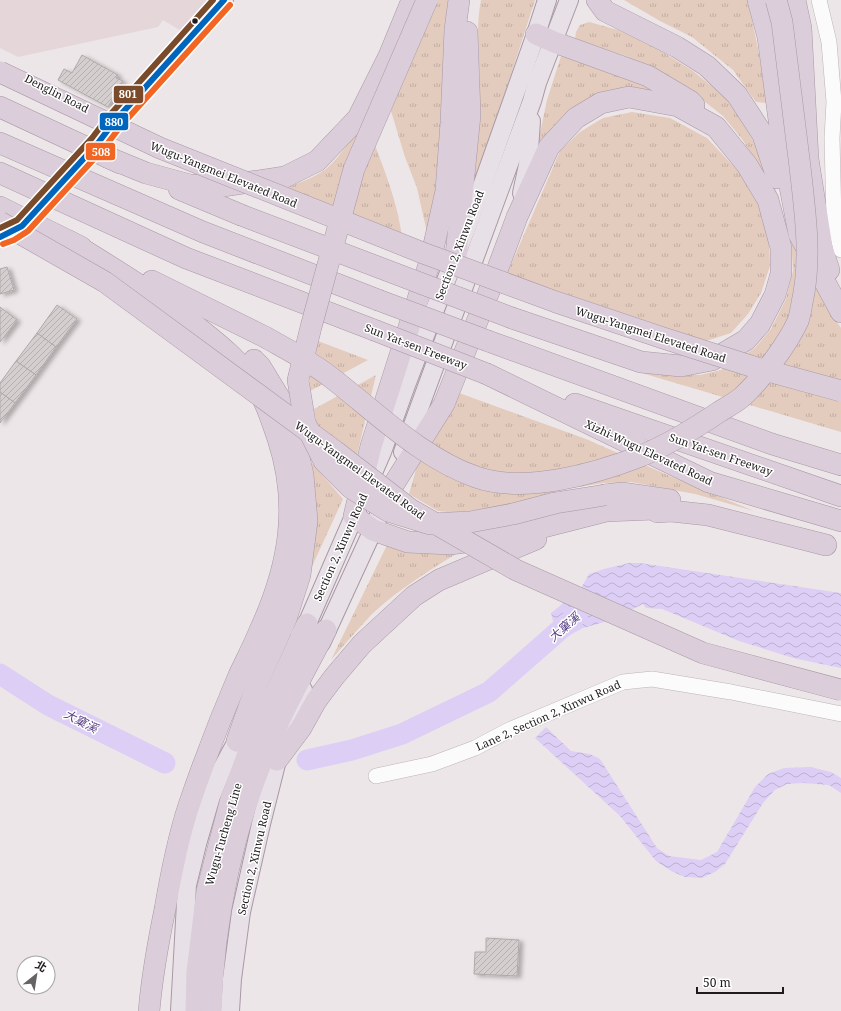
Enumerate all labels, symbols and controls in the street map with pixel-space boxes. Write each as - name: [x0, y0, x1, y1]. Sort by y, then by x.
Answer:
- unlabelled marker: [190, 16, 200, 26]
- street label: Denglin Road: [22, 70, 92, 116]
- line badge: 801: [113, 85, 144, 104]
- text: 801: [119, 86, 137, 101]
- line badge: 880: [99, 112, 129, 131]
- text: 880: [105, 114, 123, 129]
- street label: Wugu-Yangmei Elevated Road: [148, 138, 300, 211]
- line badge: 508: [85, 142, 116, 161]
- text: 508: [92, 144, 110, 159]
- street label: Section 2, Xinwu Road: [431, 188, 487, 302]
- street label: Wugu-Yangmei Elevated Road: [574, 303, 728, 366]
- street label: Sun Yat-sen Freeway: [363, 320, 470, 373]
- street label: Xizhi-Wugu Elevated Road: [583, 416, 715, 488]
- street label: Wugu-Yangmei Elevated Road: [292, 418, 428, 522]
- street label: Sun Yat-sen Freeway: [667, 429, 775, 479]
- street label: Section 2, Xinwu Road: [309, 491, 371, 603]
- water label: 大窠溪: [545, 607, 585, 645]
- street label: Lane 2, Section 2, Xinwu Road: [473, 676, 623, 754]
- water label: 大窠溪: [61, 705, 103, 738]
- street label: Wugu-Tucheng Line: [201, 781, 245, 887]
- street label: Section 2, Xinwu Road: [234, 799, 274, 916]
- north arrow: [16, 955, 56, 995]
- text: 北: [33, 957, 50, 975]
- scale bar: [697, 969, 783, 995]
- text: 50 m: [703, 974, 731, 991]

